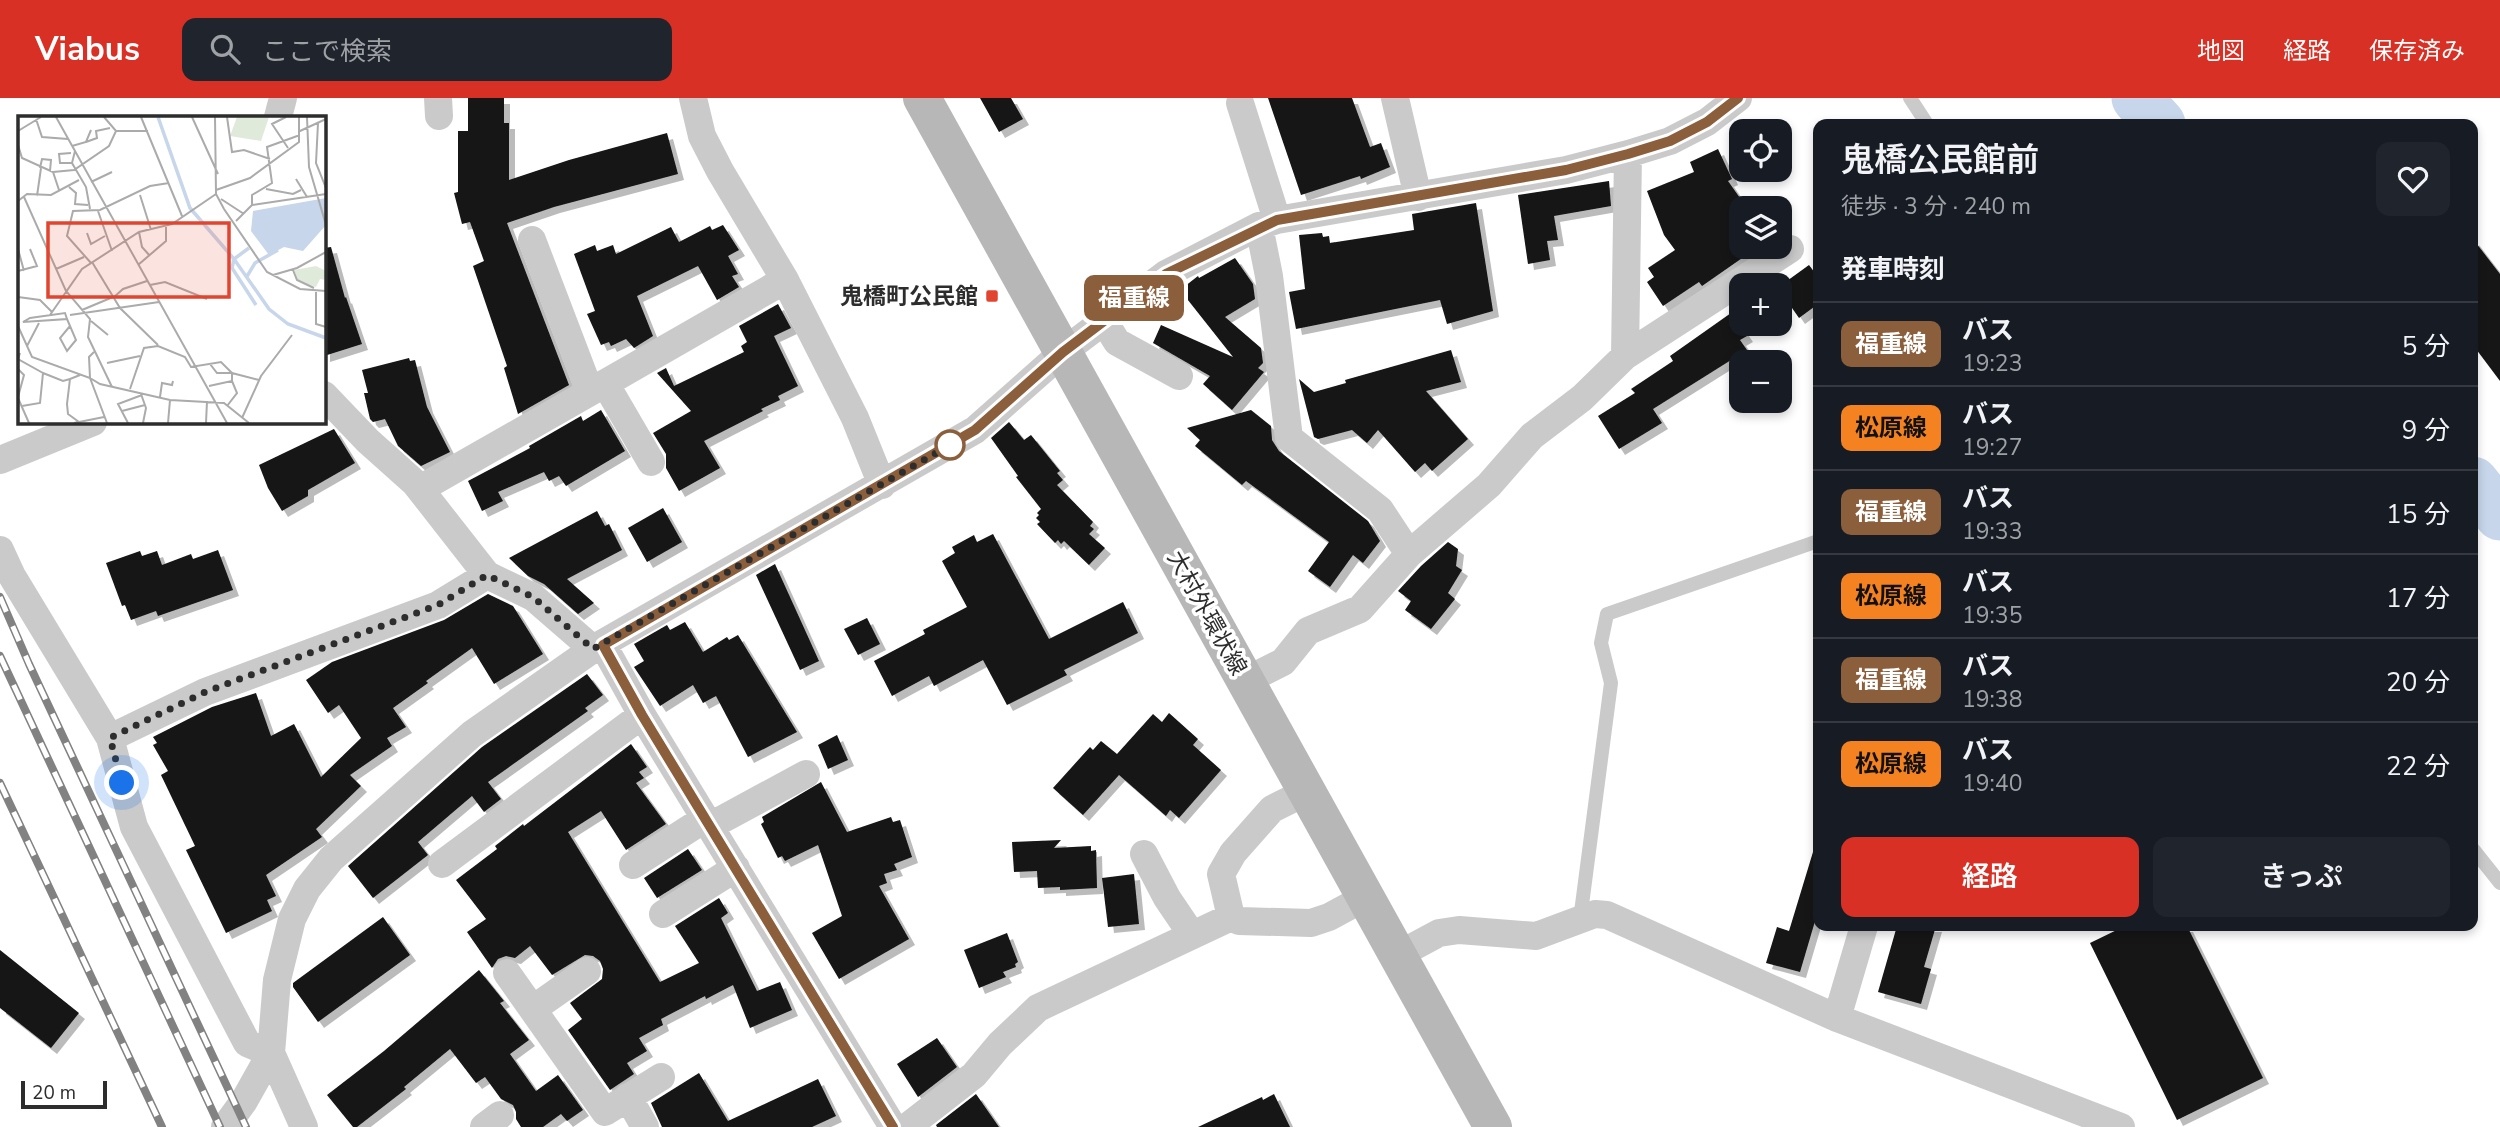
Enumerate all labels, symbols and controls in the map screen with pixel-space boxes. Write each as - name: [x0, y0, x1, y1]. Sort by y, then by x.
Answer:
- search box: [182, 18, 672, 81]
- text: Viabus: [35, 27, 140, 72]
- icon: search: [206, 30, 244, 68]
- text: ここで検索: [262, 34, 392, 69]
- text: 地図: [2197, 35, 2245, 67]
- text: 経路: [2283, 35, 2331, 67]
- text: 保存済み: [2369, 35, 2465, 67]
- inset map: [18, 116, 326, 424]
- map controls: [1729, 119, 1792, 413]
- button: locate: [1729, 119, 1792, 182]
- text: 鬼橋公民館前: [1841, 138, 2039, 183]
- button: heart: [2376, 142, 2450, 216]
- text: 徒歩 · 3 分 · 240 m: [1841, 191, 2031, 222]
- button: layers: [1729, 196, 1792, 259]
- text: 発車時刻: [1841, 252, 1945, 287]
- button: +: [1729, 273, 1792, 336]
- line badge: 福重線: [1094, 275, 1174, 321]
- place label: 鬼橋町公民館: [840, 281, 978, 312]
- text: 福重線: [1098, 282, 1170, 314]
- marker: 鬼橋町公民館: [984, 288, 1000, 304]
- text: バス: [1962, 313, 2014, 348]
- text: 福重線: [1855, 328, 1927, 360]
- text: 5 分: [2402, 329, 2450, 364]
- text: 19:23: [1962, 348, 2022, 379]
- button: −: [1729, 350, 1792, 413]
- text: バス: [1962, 397, 2014, 432]
- text: 松原線: [1855, 412, 1927, 444]
- text: 9 分: [2402, 413, 2450, 448]
- unlabelled marker: [935, 430, 965, 460]
- text: 19:27: [1962, 432, 2022, 463]
- text: バス: [1962, 481, 2014, 516]
- text: 福重線: [1855, 496, 1927, 528]
- text: 15 分: [2386, 497, 2450, 532]
- text: 19:33: [1962, 516, 2022, 547]
- street label: 大村外環状線: [1160, 545, 1254, 681]
- text: バス: [1962, 565, 2014, 600]
- text: 松原線: [1855, 580, 1927, 612]
- text: 17 分: [2386, 581, 2450, 616]
- text: 19:35: [1962, 600, 2022, 631]
- text: バス: [1962, 649, 2014, 684]
- text: 福重線: [1855, 664, 1927, 696]
- text: 20 分: [2386, 665, 2450, 700]
- text: 19:38: [1962, 684, 2022, 715]
- text: バス: [1962, 733, 2014, 768]
- text: 松原線: [1855, 748, 1927, 780]
- text: 22 分: [2386, 749, 2450, 784]
- your location: [104, 765, 139, 800]
- text: 19:40: [1962, 768, 2022, 799]
- button: 経路: [1841, 837, 2139, 917]
- button: きっぷ: [2153, 837, 2450, 917]
- scale bar: [21, 1078, 107, 1110]
- text: 20 m: [32, 1080, 76, 1106]

